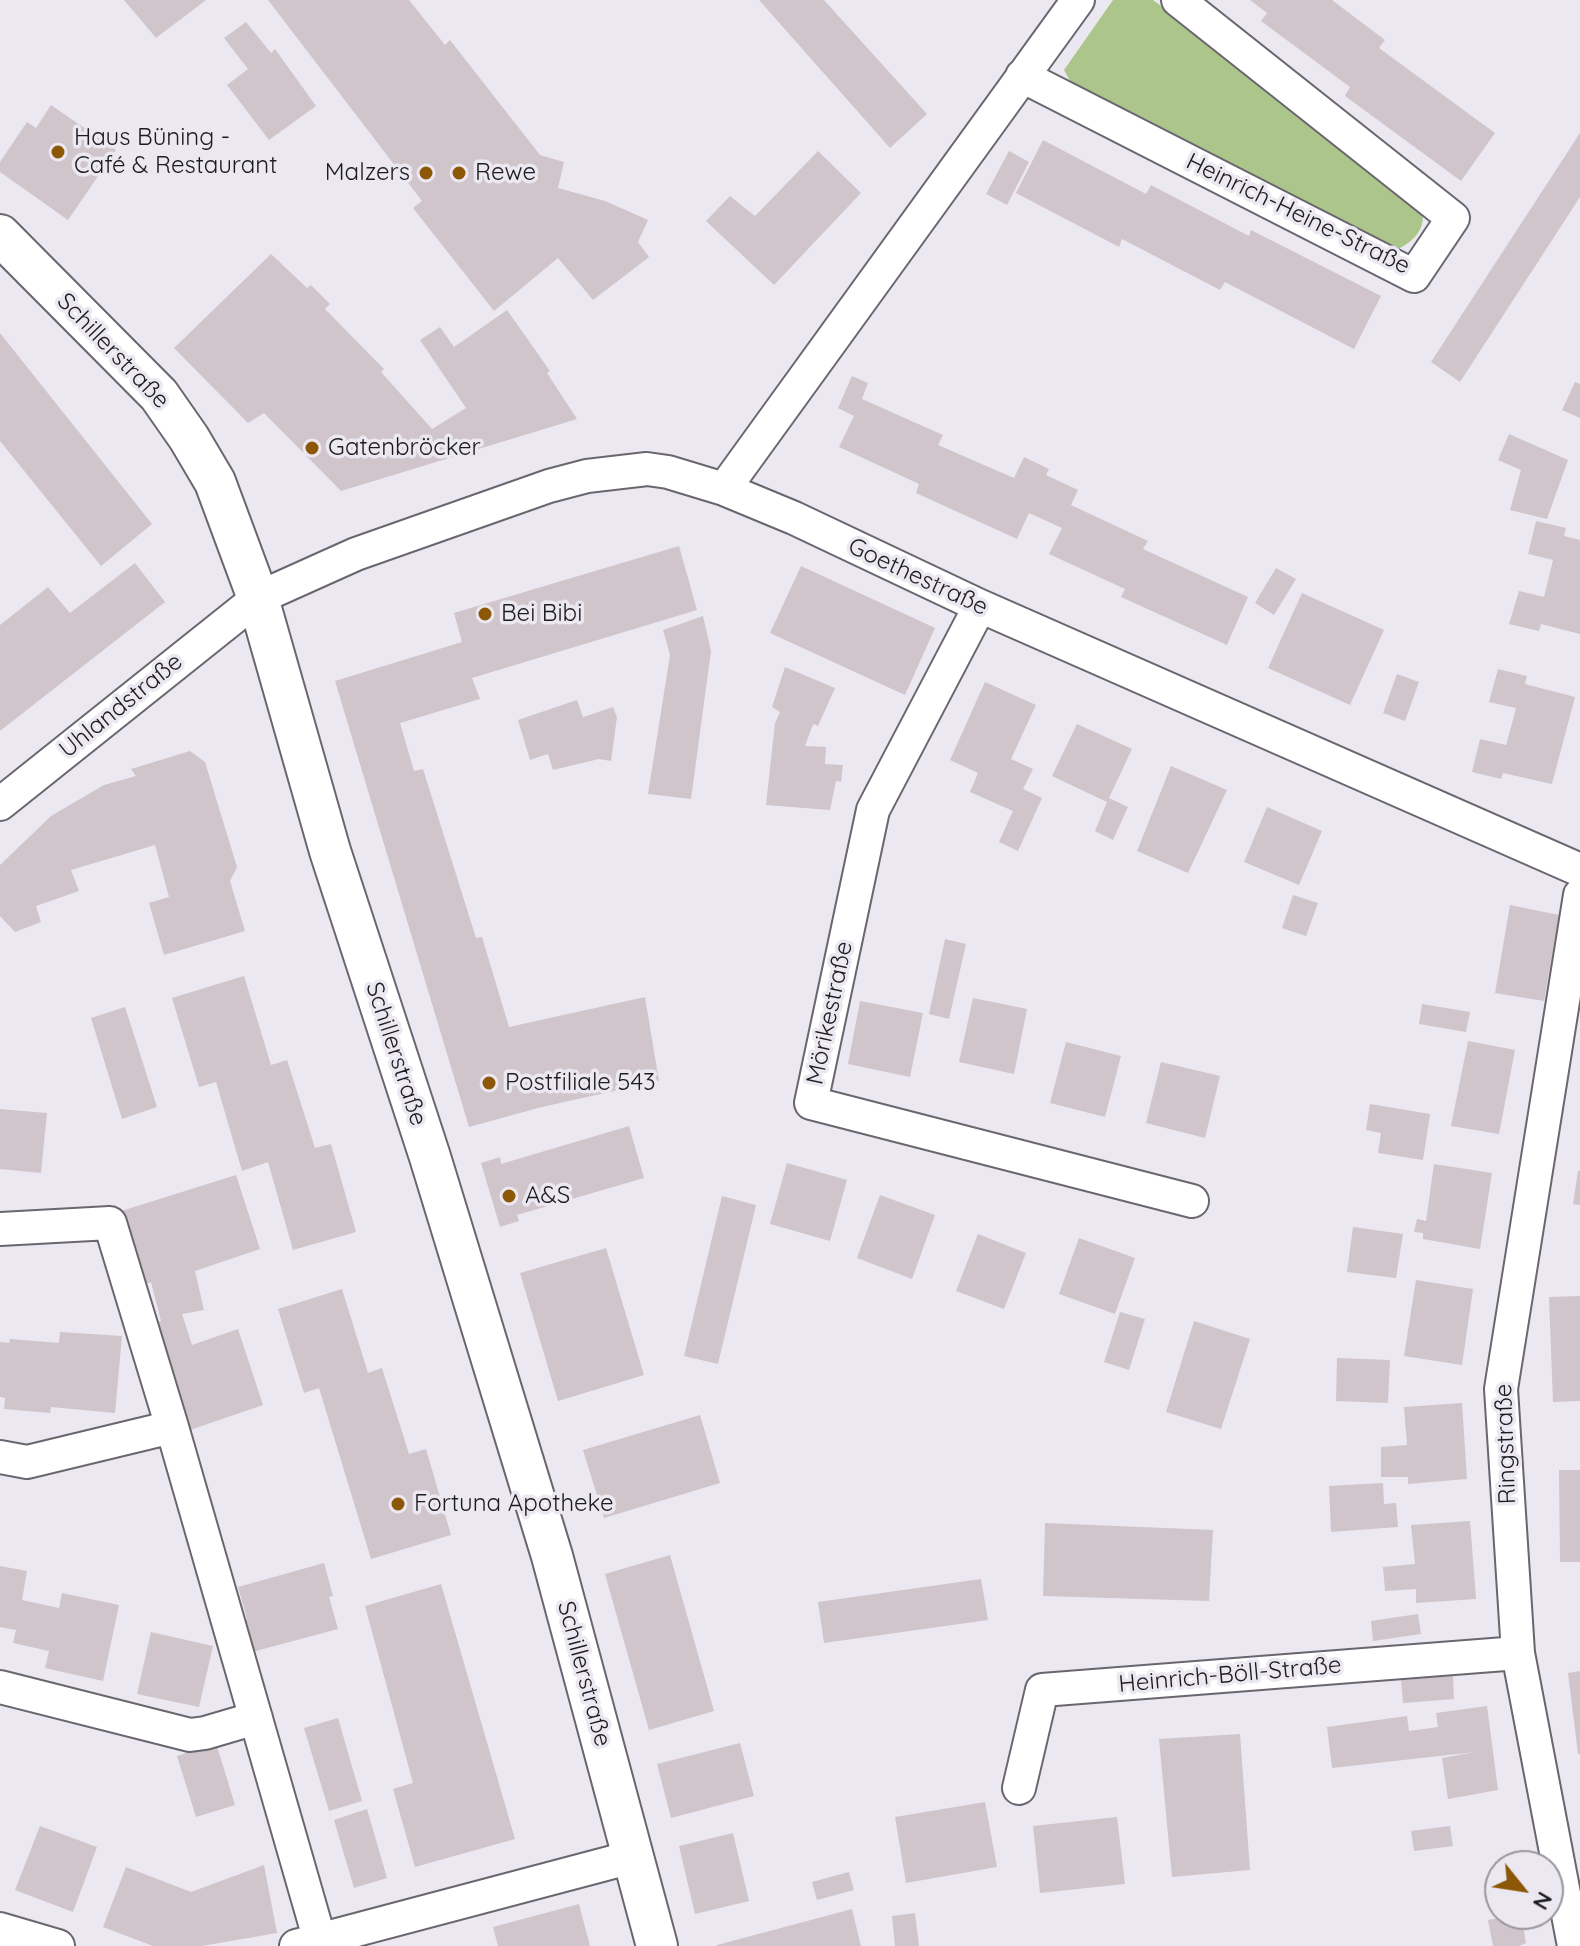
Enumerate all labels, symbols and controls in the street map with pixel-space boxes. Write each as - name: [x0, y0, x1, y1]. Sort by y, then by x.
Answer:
- place label: Haus Büning - Café & Restaurant: [74, 124, 277, 180]
- marker: Haus Büning - Café & Restaurant: [49, 143, 67, 161]
- street label: Heinrich-Heine-Straße: [1181, 147, 1415, 281]
- place label: Malzers: [325, 159, 410, 187]
- place label: Rewe: [475, 159, 536, 187]
- marker: Malzers: [417, 164, 435, 182]
- marker: Rewe: [450, 164, 468, 182]
- street label: Schillerstraße: [51, 287, 175, 415]
- place label: Gatenbröcker: [328, 434, 481, 462]
- marker: Gatenbröcker: [303, 439, 321, 457]
- street label: Goethestraße: [843, 532, 993, 622]
- place label: Bei Bibi: [501, 600, 582, 628]
- marker: Bei Bibi: [476, 605, 494, 623]
- street label: Uhlandstraße: [54, 648, 188, 764]
- street label: Mörikestraße: [801, 939, 859, 1087]
- street label: Schillerstraße: [359, 979, 433, 1129]
- place label: Postfiliale 543: [505, 1069, 656, 1097]
- marker: Postfiliale 543: [480, 1074, 498, 1092]
- place label: A&S: [525, 1182, 570, 1210]
- marker: A&S: [500, 1187, 518, 1205]
- street label: Ringstraße: [1490, 1383, 1522, 1505]
- place label: Fortuna Apotheke: [414, 1490, 613, 1518]
- marker: Fortuna Apotheke: [389, 1495, 407, 1513]
- street label: Schillerstraße: [551, 1598, 617, 1750]
- street label: Heinrich-Böll-Straße: [1117, 1651, 1343, 1699]
- north arrow: [1484, 1850, 1564, 1930]
- text: N: [1527, 1887, 1559, 1915]

